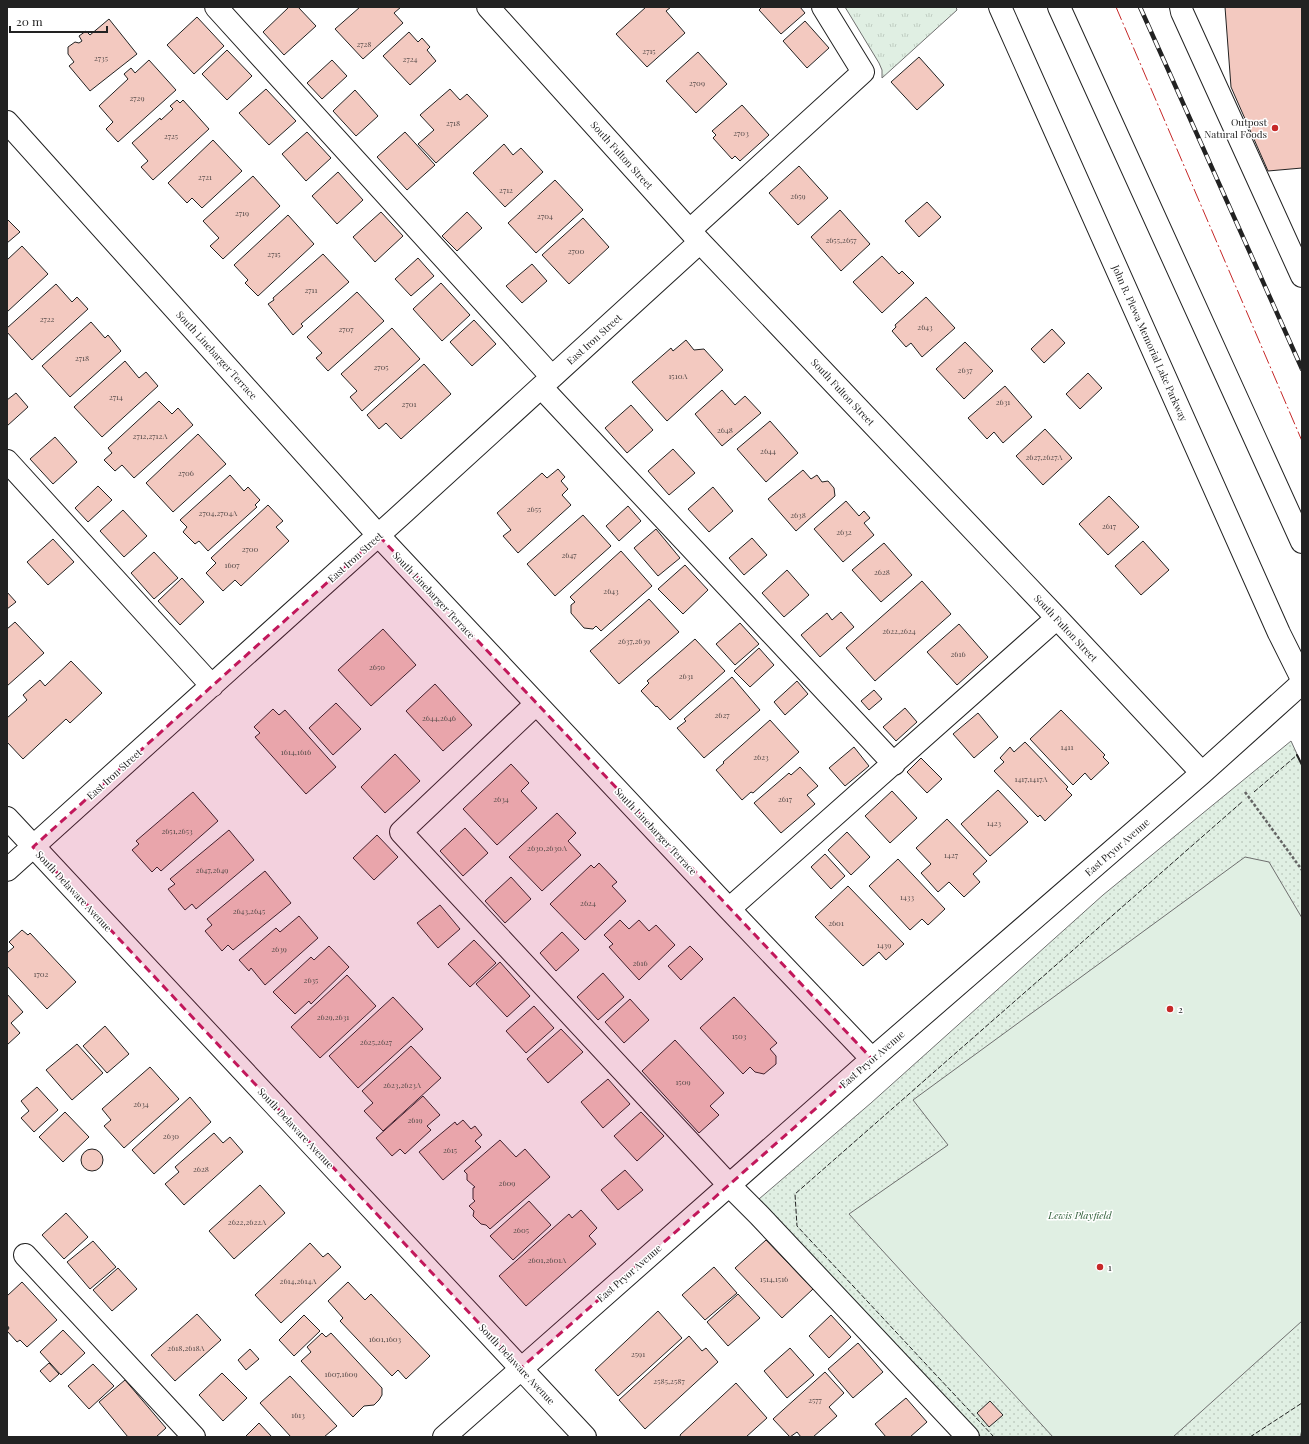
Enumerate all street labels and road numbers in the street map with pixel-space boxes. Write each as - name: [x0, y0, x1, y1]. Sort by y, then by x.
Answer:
- street label: South Fulton Street: [588, 118, 657, 192]
- street label: John R. Plewa Memorial Lake Parkway: [1109, 261, 1191, 424]
- street label: South Linebarger Terrace: [173, 308, 261, 402]
- street label: East Iron Street: [563, 310, 625, 368]
- street label: South Fulton Street: [808, 355, 878, 429]
- street label: East Iron Street: [324, 528, 386, 586]
- street label: South Linebarger Terrace: [390, 548, 478, 642]
- street label: South Fulton Street: [1031, 591, 1101, 665]
- street label: East Iron Street: [83, 745, 145, 803]
- street label: South Linebarger Terrace: [612, 784, 700, 878]
- street label: East Pryor Avenue: [1082, 815, 1152, 879]
- street label: South Delaware Avenue: [33, 848, 115, 934]
- street label: East Pryor Avenue: [837, 1027, 907, 1091]
- street label: South Delaware Avenue: [255, 1085, 337, 1171]
- street label: East Pryor Avenue: [594, 1241, 664, 1305]
- street label: South Delaware Avenue: [476, 1321, 558, 1407]

